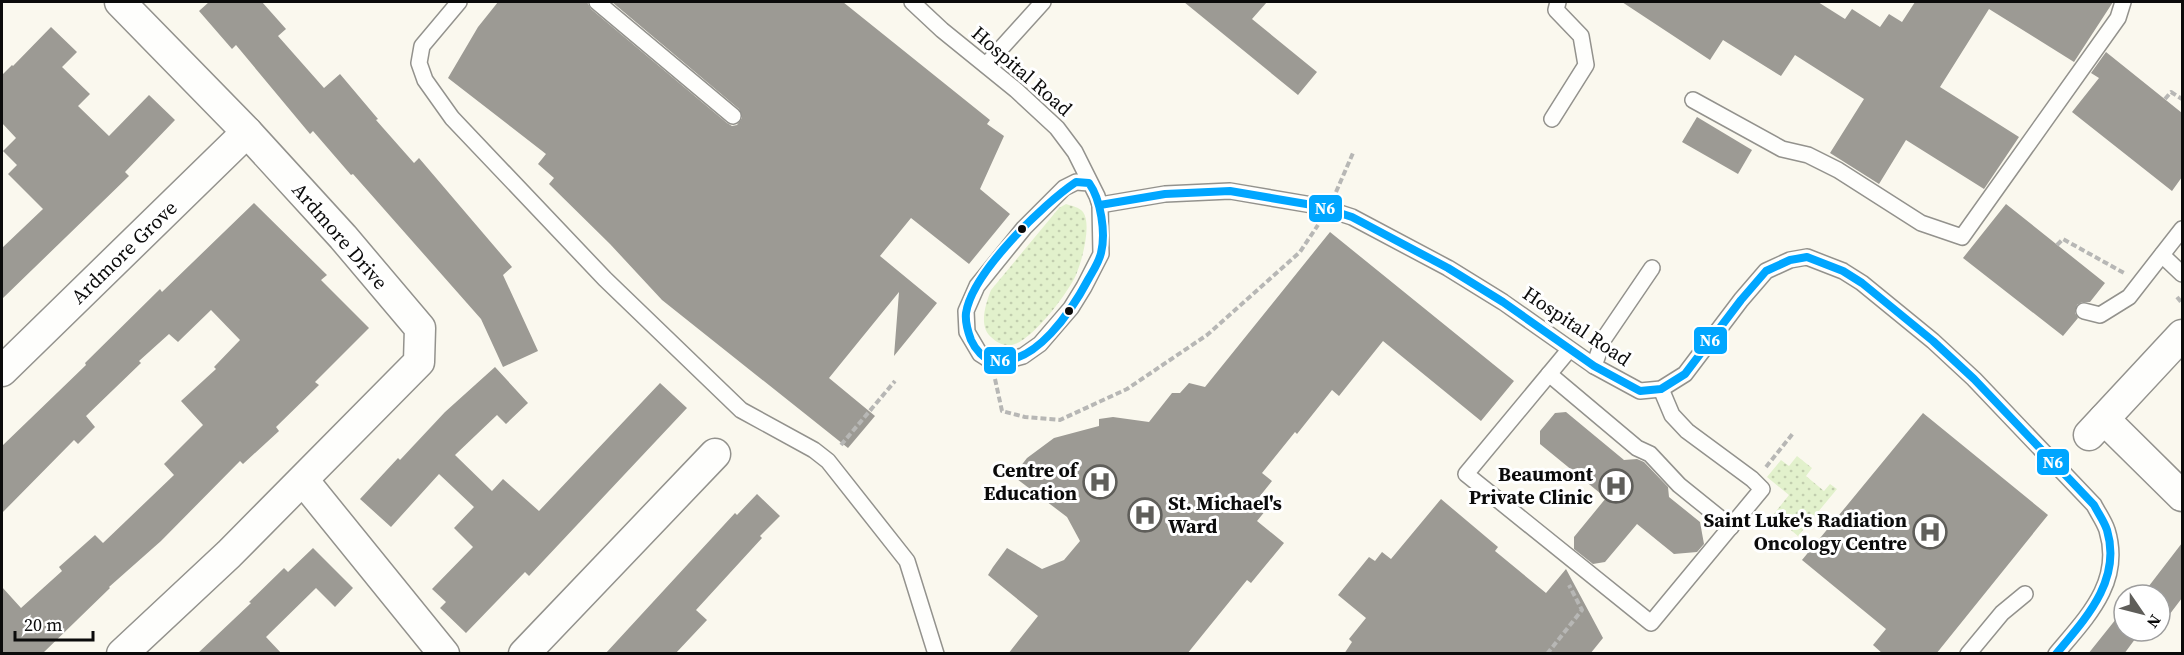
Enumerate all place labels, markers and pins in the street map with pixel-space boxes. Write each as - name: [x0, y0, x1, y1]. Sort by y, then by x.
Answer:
- unlabelled marker: [1016, 223, 1028, 235]
- unlabelled marker: [1063, 305, 1075, 317]
- place label: Centre of Education: [984, 456, 1080, 507]
- place label: Beaumont Private Clinic: [1469, 460, 1594, 511]
- hospital icon: Centre of Education: [1082, 464, 1118, 500]
- hospital icon: Beaumont Private Clinic: [1598, 468, 1634, 504]
- place label: St. Michael's Ward: [1168, 489, 1282, 540]
- hospital icon: St. Michael's Ward: [1127, 497, 1163, 533]
- place label: Saint Luke's Radiation Oncology Centre: [1703, 506, 1907, 557]
- hospital icon: Saint Luke's Radiation Oncology Centre: [1912, 514, 1948, 550]

